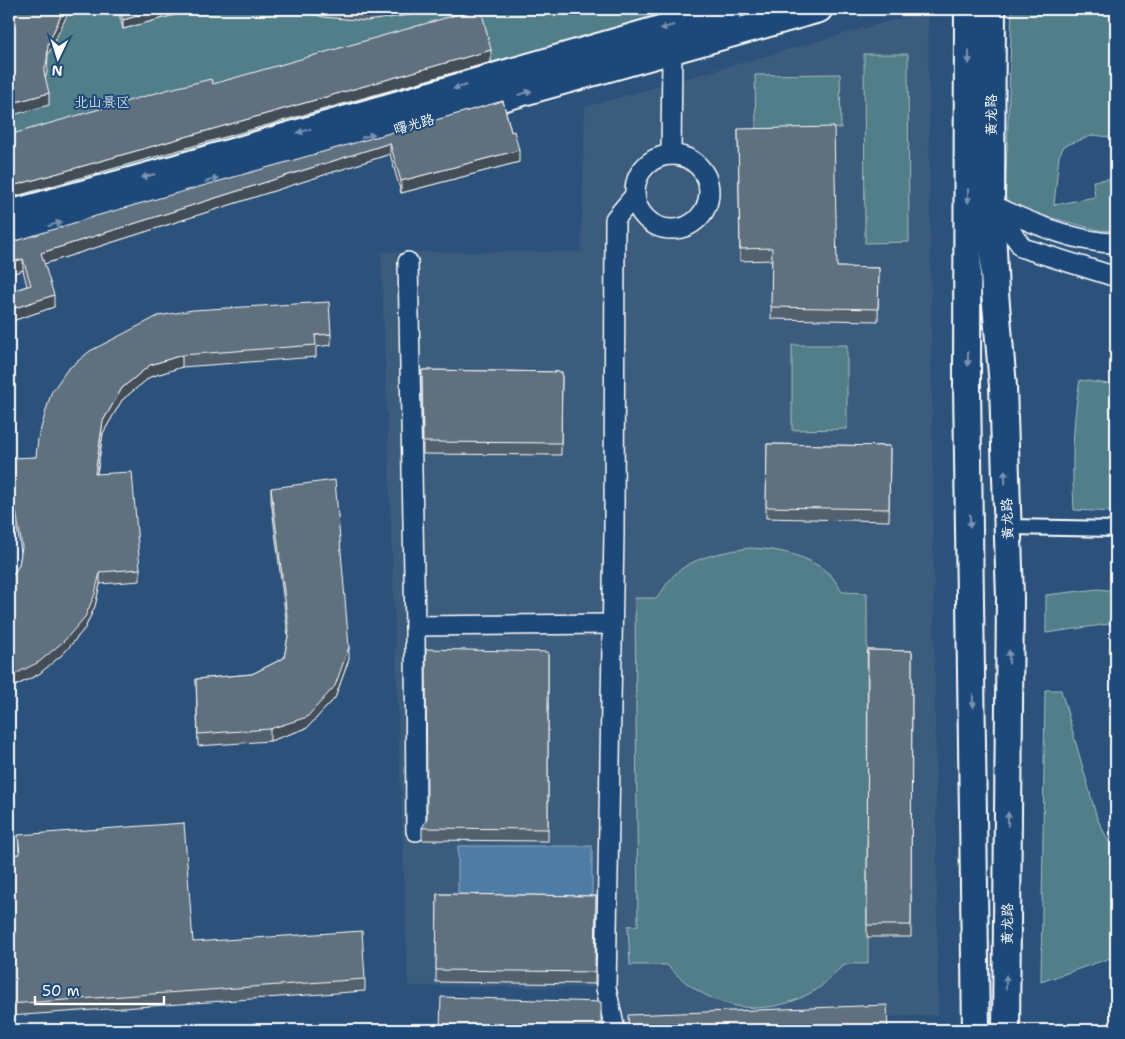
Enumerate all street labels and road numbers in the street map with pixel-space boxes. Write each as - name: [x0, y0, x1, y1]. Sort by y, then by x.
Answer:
- street label: 黄龙路: [982, 94, 1000, 136]
- street label: 曙光路: [391, 110, 437, 138]
- street label: 黄龙路: [997, 498, 1017, 540]
- street label: 黄龙路: [998, 903, 1016, 945]

